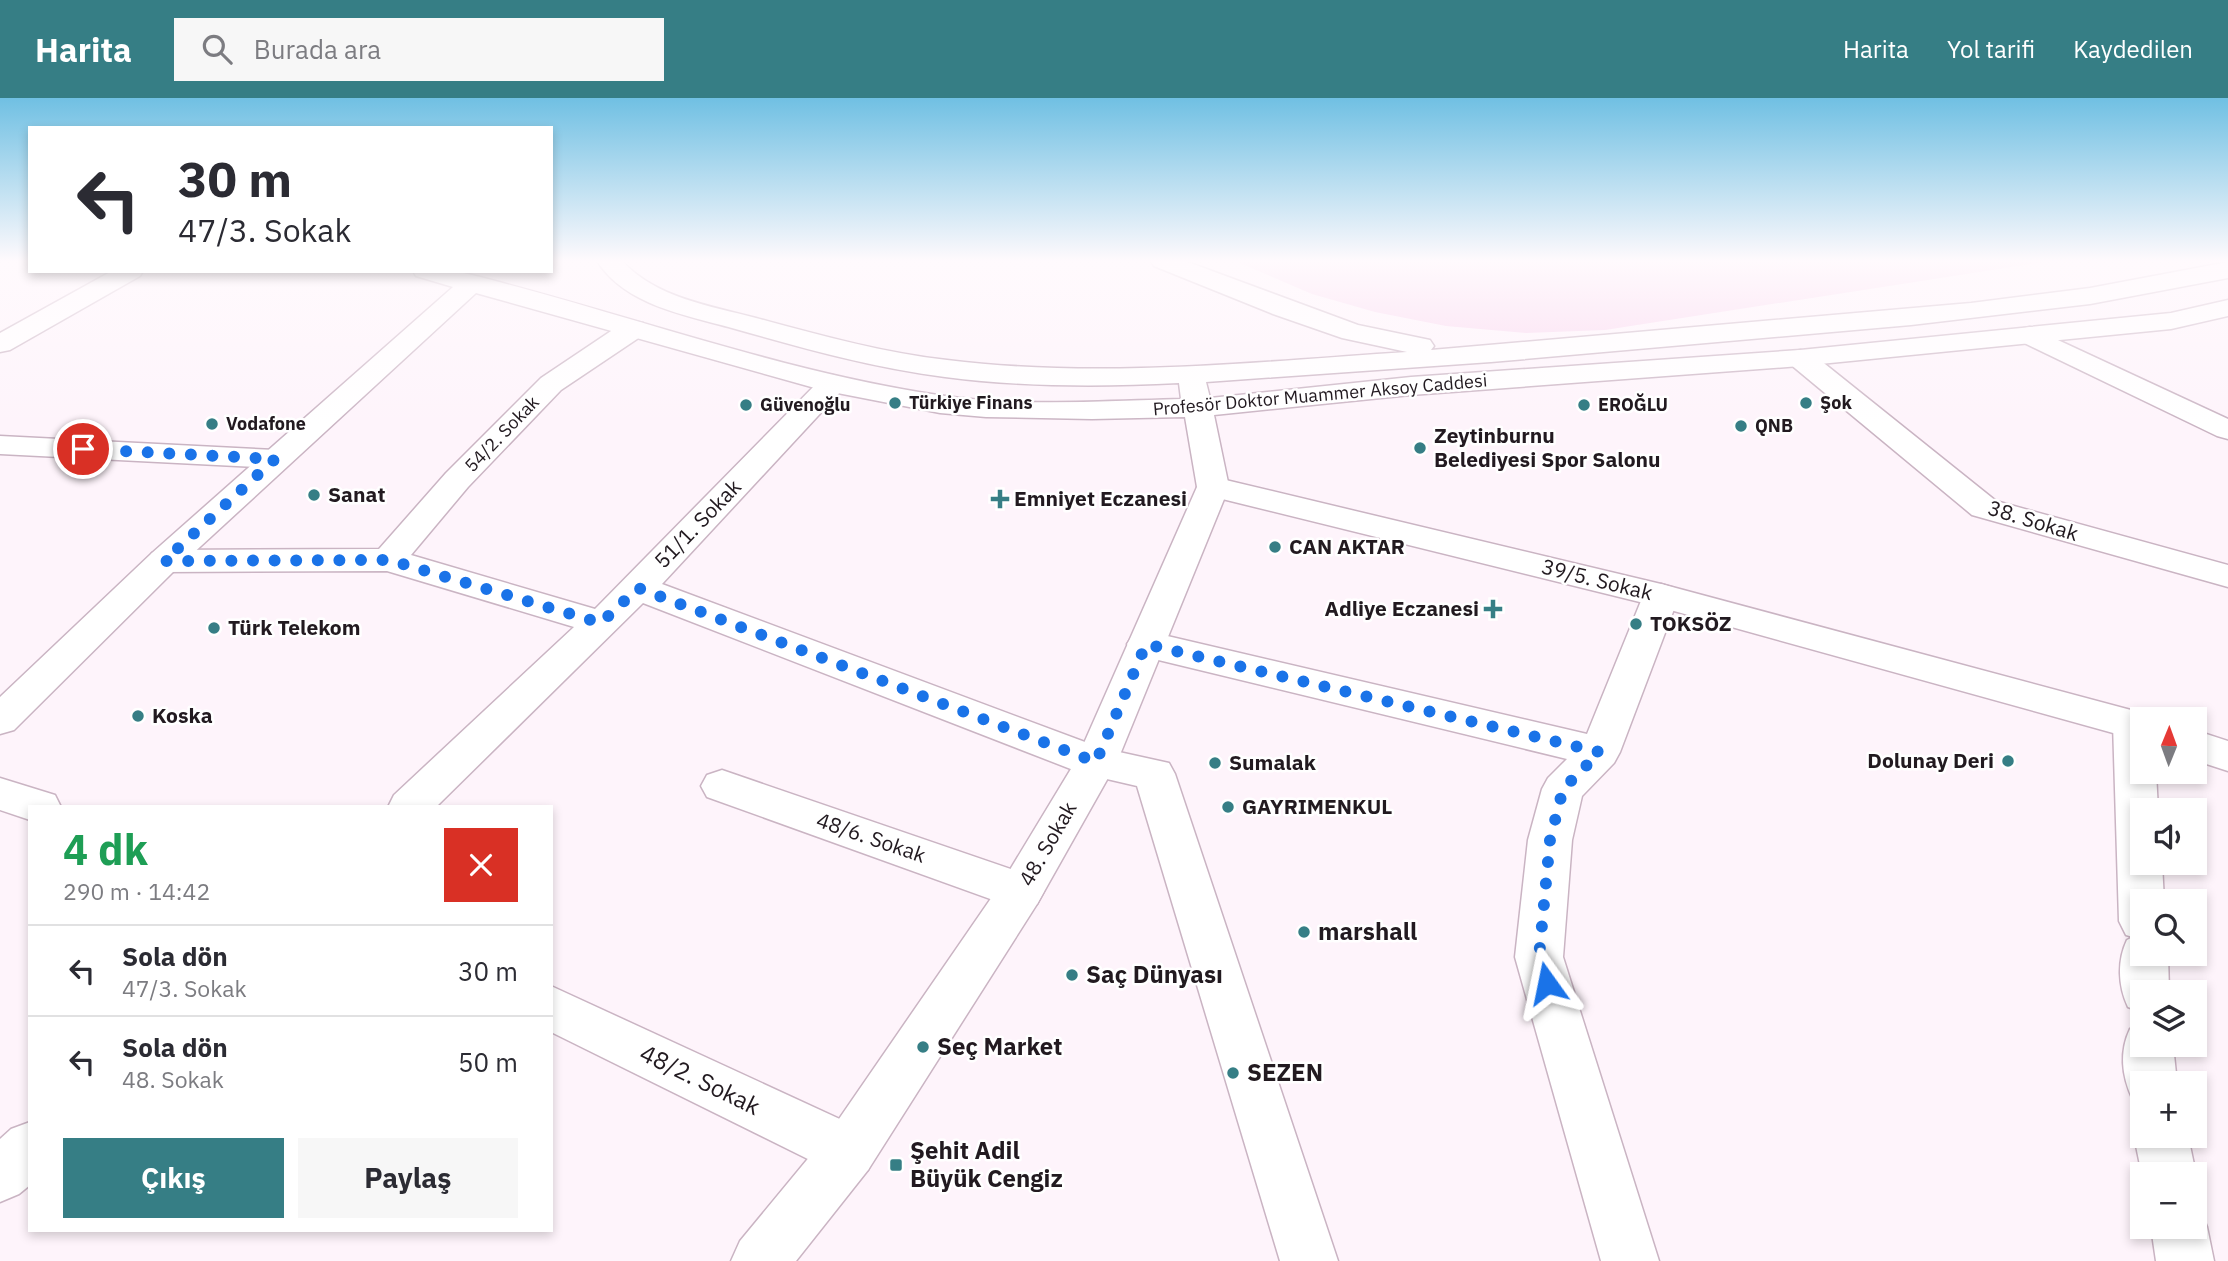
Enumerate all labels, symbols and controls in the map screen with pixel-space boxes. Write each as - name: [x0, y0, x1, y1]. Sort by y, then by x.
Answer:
- search box: [174, 18, 664, 81]
- text: Harita: [35, 28, 132, 71]
- icon: search: [198, 30, 236, 68]
- text: Burada ara: [254, 32, 381, 66]
- text: Harita: [1843, 33, 1909, 65]
- text: Yol tarifi: [1947, 33, 2035, 65]
- text: Kaydedilen: [2073, 33, 2193, 65]
- text: 30 m: [178, 147, 292, 210]
- icon: left: [63, 154, 154, 245]
- text: 47/3. Sokak: [178, 209, 351, 251]
- street label: Profesör Doktor Muammer Aksoy Caddesi: [1152, 368, 1488, 421]
- street label: 54/2. Sokak: [460, 390, 544, 477]
- place label: Türkiye Finans: [909, 391, 1033, 414]
- place label: Şok: [1820, 391, 1852, 414]
- place label: Güvenoğlu: [760, 393, 851, 416]
- place label: EROĞLU: [1598, 393, 1668, 416]
- marker: Türkiye Finans: [887, 395, 903, 411]
- marker: Şok: [1798, 395, 1814, 411]
- marker: Güvenoğlu: [738, 397, 754, 413]
- marker: EROĞLU: [1576, 397, 1592, 413]
- place label: Vodafone: [226, 412, 306, 435]
- place label: QNB: [1755, 414, 1793, 437]
- marker: Vodafone: [204, 416, 220, 432]
- marker: QNB: [1733, 418, 1749, 434]
- pin: [53, 419, 113, 479]
- place label: Zeytinburnu Belediyesi Spor Salonu: [1434, 421, 1661, 473]
- icon: arrive: [64, 430, 102, 468]
- marker: Zeytinburnu Belediyesi Spor Salonu: [1412, 440, 1428, 456]
- street label: 51/1. Sokak: [648, 473, 747, 574]
- place label: Sanat: [328, 480, 385, 508]
- place label: Emniyet Eczanesi: [1014, 484, 1187, 512]
- marker: Sanat: [306, 487, 322, 503]
- marker: Emniyet Eczanesi: [992, 491, 1008, 507]
- street label: 38. Sokak: [1985, 493, 2082, 547]
- place label: CAN AKTAR: [1289, 532, 1405, 560]
- marker: CAN AKTAR: [1267, 539, 1283, 555]
- street label: 39/5. Sokak: [1539, 552, 1656, 606]
- place label: Adliye Eczanesi: [1325, 594, 1479, 622]
- marker: Adliye Eczanesi: [1485, 601, 1501, 617]
- place label: TOKSÖZ: [1650, 609, 1732, 637]
- place label: Türk Telekom: [228, 613, 360, 641]
- marker: TOKSÖZ: [1628, 616, 1644, 632]
- marker: Türk Telekom: [206, 620, 222, 636]
- place label: Koska: [152, 701, 213, 729]
- north arrow: [2130, 707, 2207, 784]
- map controls: [2130, 707, 2207, 1239]
- marker: Koska: [130, 708, 146, 724]
- place label: Dolunay Deri: [1867, 746, 1994, 774]
- place label: Sumalak: [1229, 748, 1317, 776]
- marker: Dolunay Deri: [2000, 753, 2016, 769]
- marker: Sumalak: [1207, 755, 1223, 771]
- place label: GAYRIMENKUL: [1242, 792, 1392, 820]
- street label: 48. Sokak: [1012, 796, 1083, 891]
- button: sound: [2130, 798, 2207, 875]
- marker: GAYRIMENKUL: [1220, 799, 1236, 815]
- street label: 48/6. Sokak: [813, 805, 930, 869]
- text: 4 dk: [63, 822, 148, 877]
- button: close: [444, 828, 518, 902]
- text: 290 m · 14:42: [63, 876, 210, 906]
- button: search: [2130, 889, 2207, 966]
- place label: marshall: [1318, 915, 1417, 947]
- marker: marshall: [1296, 924, 1312, 940]
- text: Sola dön: [122, 939, 228, 973]
- position arrow: [1510, 946, 1584, 1020]
- icon: left: [63, 952, 101, 990]
- text: 30 m: [458, 954, 518, 988]
- place label: Saç Dünyası: [1086, 958, 1223, 990]
- marker: Saç Dünyası: [1064, 967, 1080, 983]
- text: 47/3. Sokak: [122, 973, 247, 1003]
- button: layers: [2130, 980, 2207, 1057]
- text: Sola dön: [122, 1030, 228, 1064]
- place label: Seç Market: [937, 1030, 1062, 1062]
- street label: 48/2. Sokak: [635, 1036, 766, 1122]
- marker: Seç Market: [915, 1039, 931, 1055]
- icon: left: [63, 1043, 101, 1081]
- text: 50 m: [458, 1045, 518, 1079]
- place label: SEZEN: [1247, 1056, 1323, 1088]
- text: 48. Sokak: [122, 1064, 224, 1094]
- marker: SEZEN: [1225, 1065, 1241, 1081]
- button: +: [2130, 1071, 2207, 1148]
- place label: Şehit Adil Büyük Cengiz: [910, 1134, 1063, 1194]
- button: Çıkış: [63, 1138, 284, 1218]
- button: Paylaş: [298, 1138, 518, 1218]
- marker: Şehit Adil Büyük Cengiz: [888, 1157, 904, 1173]
- button: −: [2130, 1162, 2207, 1239]

